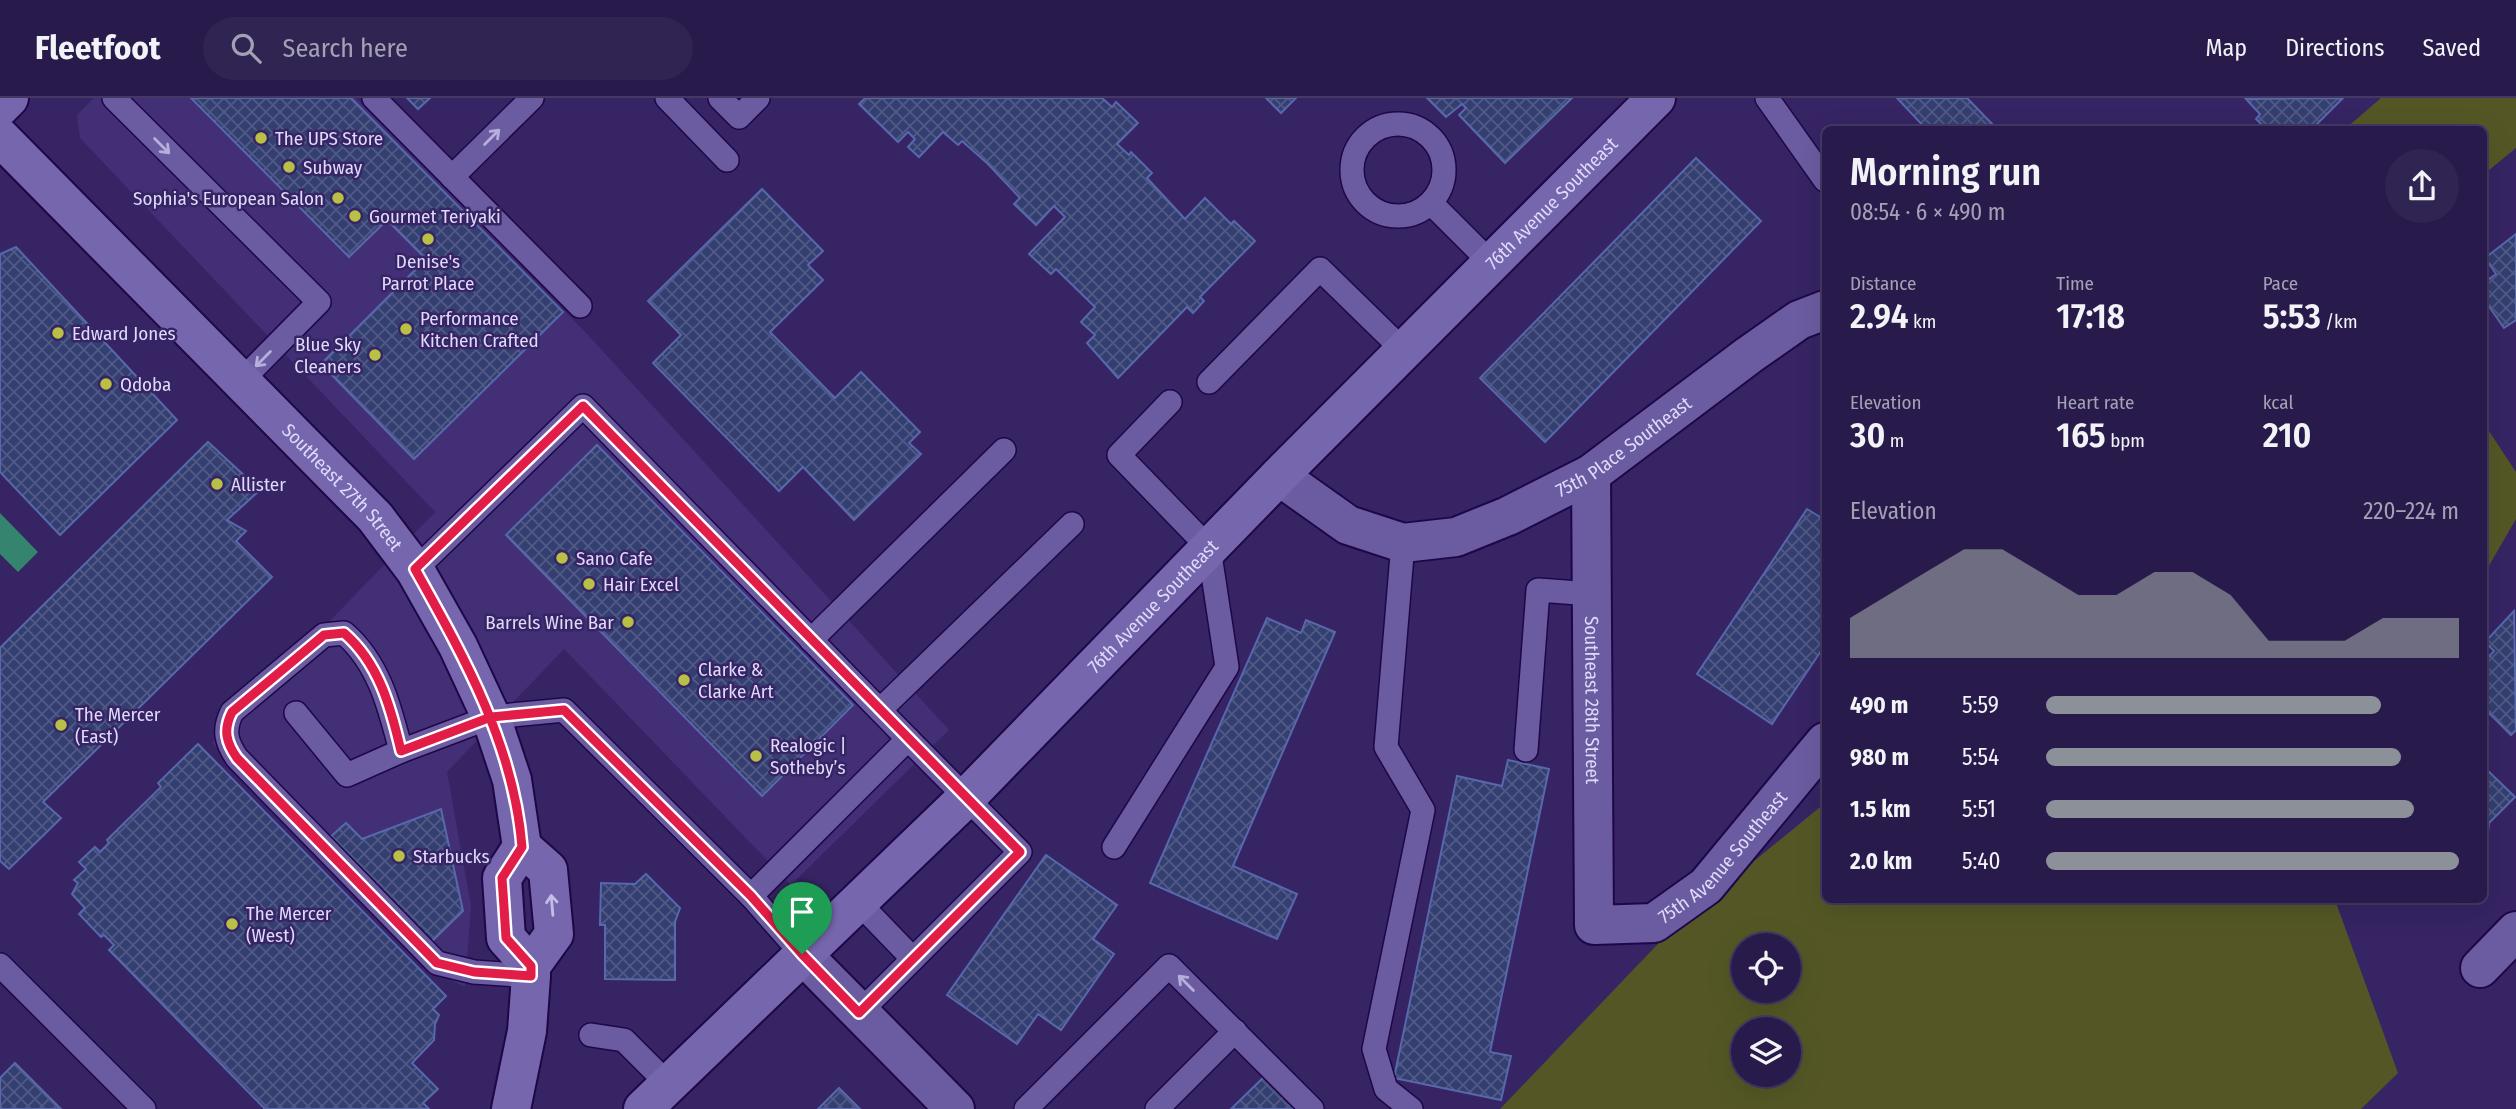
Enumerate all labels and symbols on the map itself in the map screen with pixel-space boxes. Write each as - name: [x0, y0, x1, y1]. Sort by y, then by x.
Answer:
- place label: The UPS Store: [275, 127, 383, 150]
- one-way arrow: [483, 129, 500, 146]
- marker: The UPS Store: [253, 130, 269, 146]
- street label: 76th Avenue Southeast: [1481, 132, 1623, 274]
- one-way arrow: [153, 138, 170, 155]
- place label: Subway: [303, 156, 363, 179]
- marker: Subway: [281, 159, 297, 175]
- place label: Sophia's European Salon: [133, 187, 324, 210]
- marker: Sophia's European Salon: [330, 190, 346, 206]
- place label: Gourmet Teriyaki: [369, 205, 501, 228]
- marker: Gourmet Teriyaki: [347, 208, 363, 224]
- marker: Denise's Parrot Place: [420, 231, 436, 247]
- place label: Denise's Parrot Place: [382, 250, 474, 295]
- place label: Performance Kitchen Crafted: [420, 307, 539, 352]
- marker: Performance Kitchen Crafted: [398, 321, 414, 337]
- place label: Edward Jones: [72, 322, 176, 345]
- marker: Edward Jones: [50, 325, 66, 341]
- place label: Blue Sky Cleaners: [294, 333, 362, 378]
- marker: Blue Sky Cleaners: [367, 347, 383, 363]
- one-way arrow: [255, 350, 272, 367]
- place label: Qdoba: [120, 373, 171, 396]
- marker: Qdoba: [98, 376, 114, 392]
- street label: 75th Place Southeast: [1552, 391, 1696, 502]
- street label: Southeast 27th Street: [278, 419, 408, 556]
- place label: Allister: [231, 473, 286, 496]
- marker: Allister: [209, 476, 225, 492]
- street label: 76th Avenue Southeast: [1082, 534, 1223, 678]
- place label: Sano Cafe: [576, 547, 653, 570]
- marker: Sano Cafe: [554, 550, 570, 566]
- place label: Hair Excel: [603, 573, 679, 596]
- marker: Hair Excel: [581, 576, 597, 592]
- place label: Barrels Wine Bar: [485, 611, 614, 634]
- marker: Barrels Wine Bar: [620, 614, 636, 630]
- street label: Southeast 28th Street: [1580, 616, 1605, 785]
- place label: Clarke & Clarke Art: [698, 658, 774, 703]
- marker: Clarke & Clarke Art: [676, 672, 692, 688]
- place label: The Mercer (East): [75, 703, 161, 748]
- marker: The Mercer (East): [53, 717, 69, 733]
- place label: Realogic | Sotheby’s: [770, 734, 846, 779]
- marker: Realogic | Sotheby’s: [748, 748, 764, 764]
- street label: 75th Avenue Southeast: [1654, 785, 1792, 928]
- place label: Starbucks: [413, 845, 490, 868]
- marker: Starbucks: [391, 848, 407, 864]
- pin: [772, 882, 832, 954]
- one-way arrow: [545, 895, 558, 917]
- place label: The Mercer (West): [246, 902, 332, 947]
- marker: The Mercer (West): [224, 916, 240, 932]
- one-way arrow: [1178, 975, 1195, 992]

